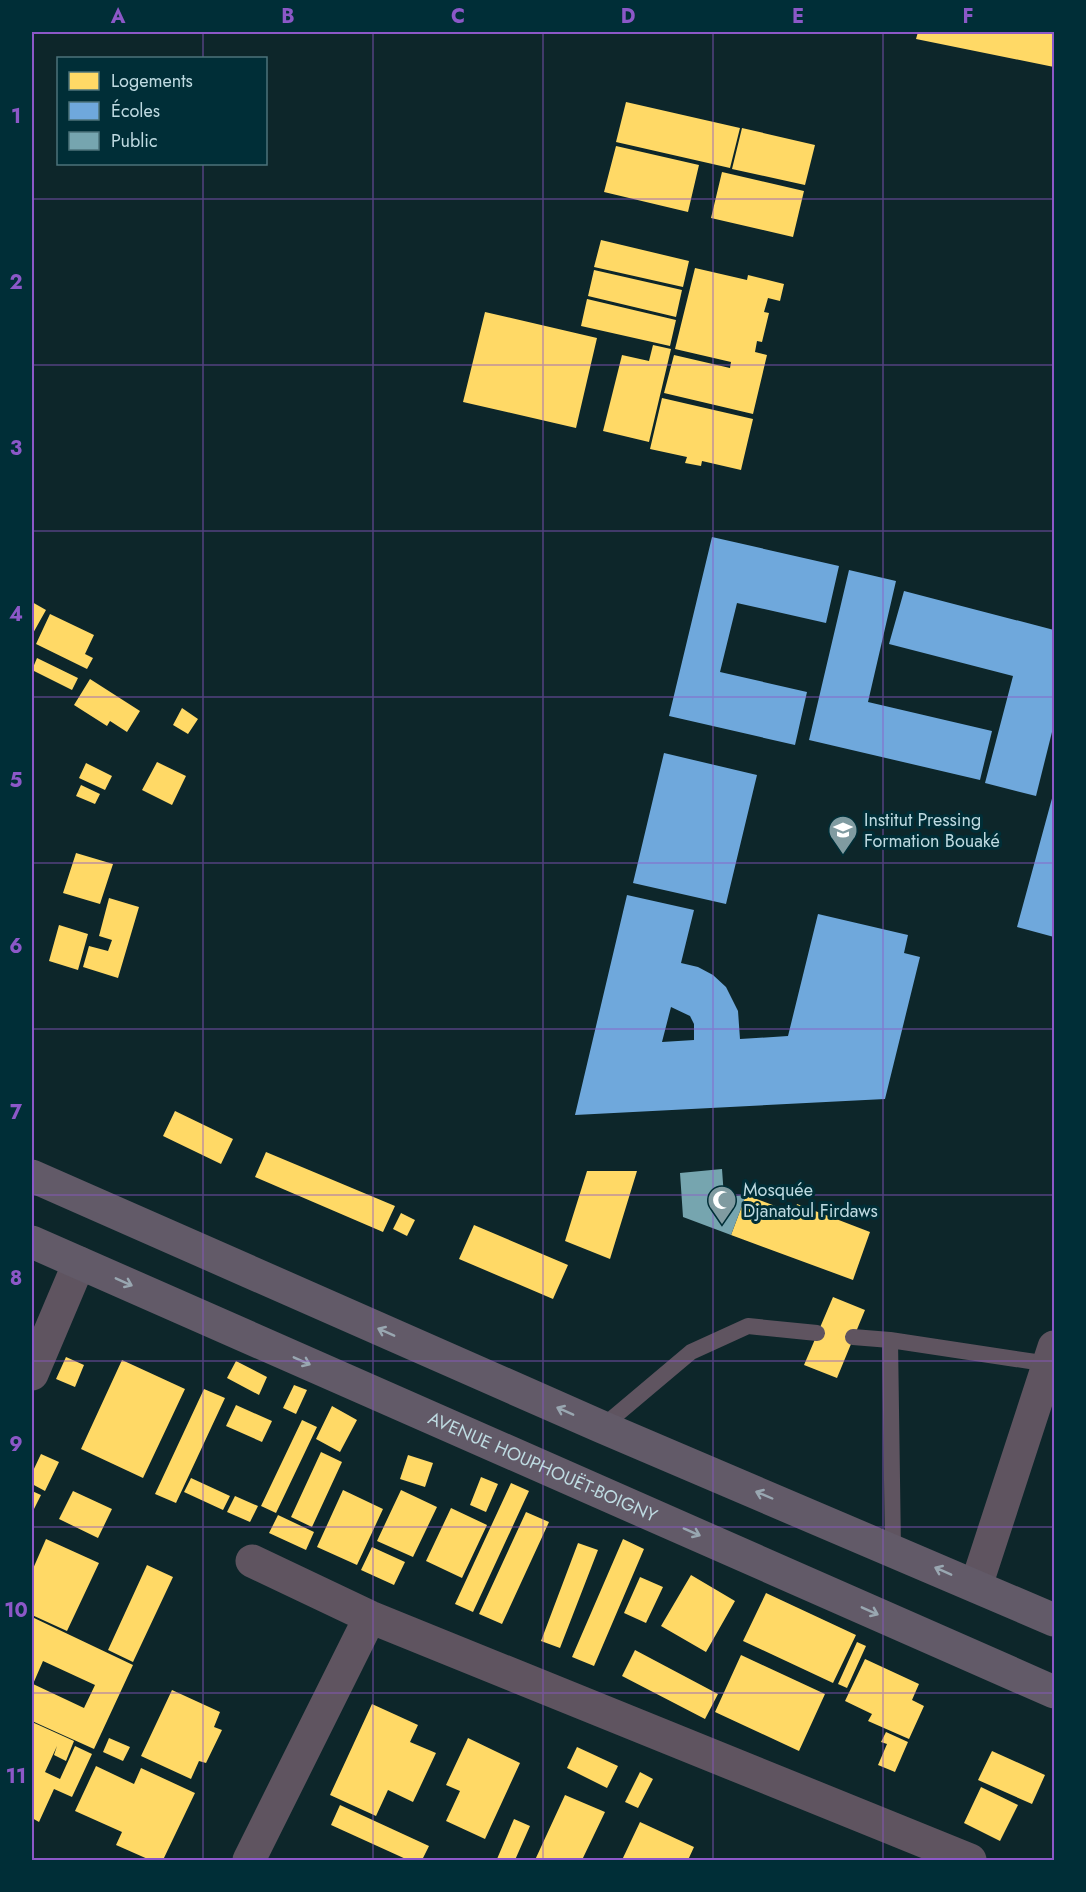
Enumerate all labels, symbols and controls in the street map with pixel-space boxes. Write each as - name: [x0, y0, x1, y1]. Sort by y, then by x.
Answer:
- text: A: [110, 2, 126, 31]
- text: B: [281, 2, 295, 31]
- text: C: [451, 2, 465, 31]
- text: D: [621, 2, 635, 31]
- text: E: [792, 2, 804, 31]
- text: F: [962, 2, 974, 31]
- legend: [57, 57, 267, 165]
- text: Logements: [111, 68, 193, 94]
- text: Écoles: [111, 98, 160, 124]
- text: 1: [11, 102, 21, 131]
- text: Public: [111, 128, 158, 154]
- text: 2: [9, 268, 23, 297]
- text: 3: [10, 434, 22, 463]
- text: 4: [9, 600, 23, 629]
- text: 5: [10, 766, 23, 795]
- place label: Institut Pressing Formation Bouaké: [864, 807, 1000, 854]
- school or university icon: Institut Pressing Formation Bouaké: [827, 814, 859, 856]
- text: 6: [9, 932, 23, 961]
- text: 7: [10, 1098, 23, 1127]
- place label: Mosquée Djanatoul Firdaws: [743, 1177, 878, 1224]
- mosque icon: Mosquée Djanatoul Firdaws: [706, 1184, 738, 1226]
- text: 8: [10, 1264, 22, 1293]
- one-way arrow: [114, 1277, 132, 1288]
- one-way arrow: [378, 1326, 396, 1338]
- one-way arrow: [292, 1356, 311, 1367]
- street label: AVENUE HOUPHOUËT-BOIGNY: [424, 1405, 662, 1529]
- one-way arrow: [556, 1405, 574, 1416]
- text: 9: [9, 1430, 23, 1459]
- one-way arrow: [755, 1489, 773, 1500]
- one-way arrow: [683, 1528, 701, 1539]
- one-way arrow: [935, 1565, 953, 1576]
- text: 10: [4, 1596, 28, 1625]
- one-way arrow: [861, 1606, 879, 1617]
- text: 11: [6, 1762, 26, 1791]

